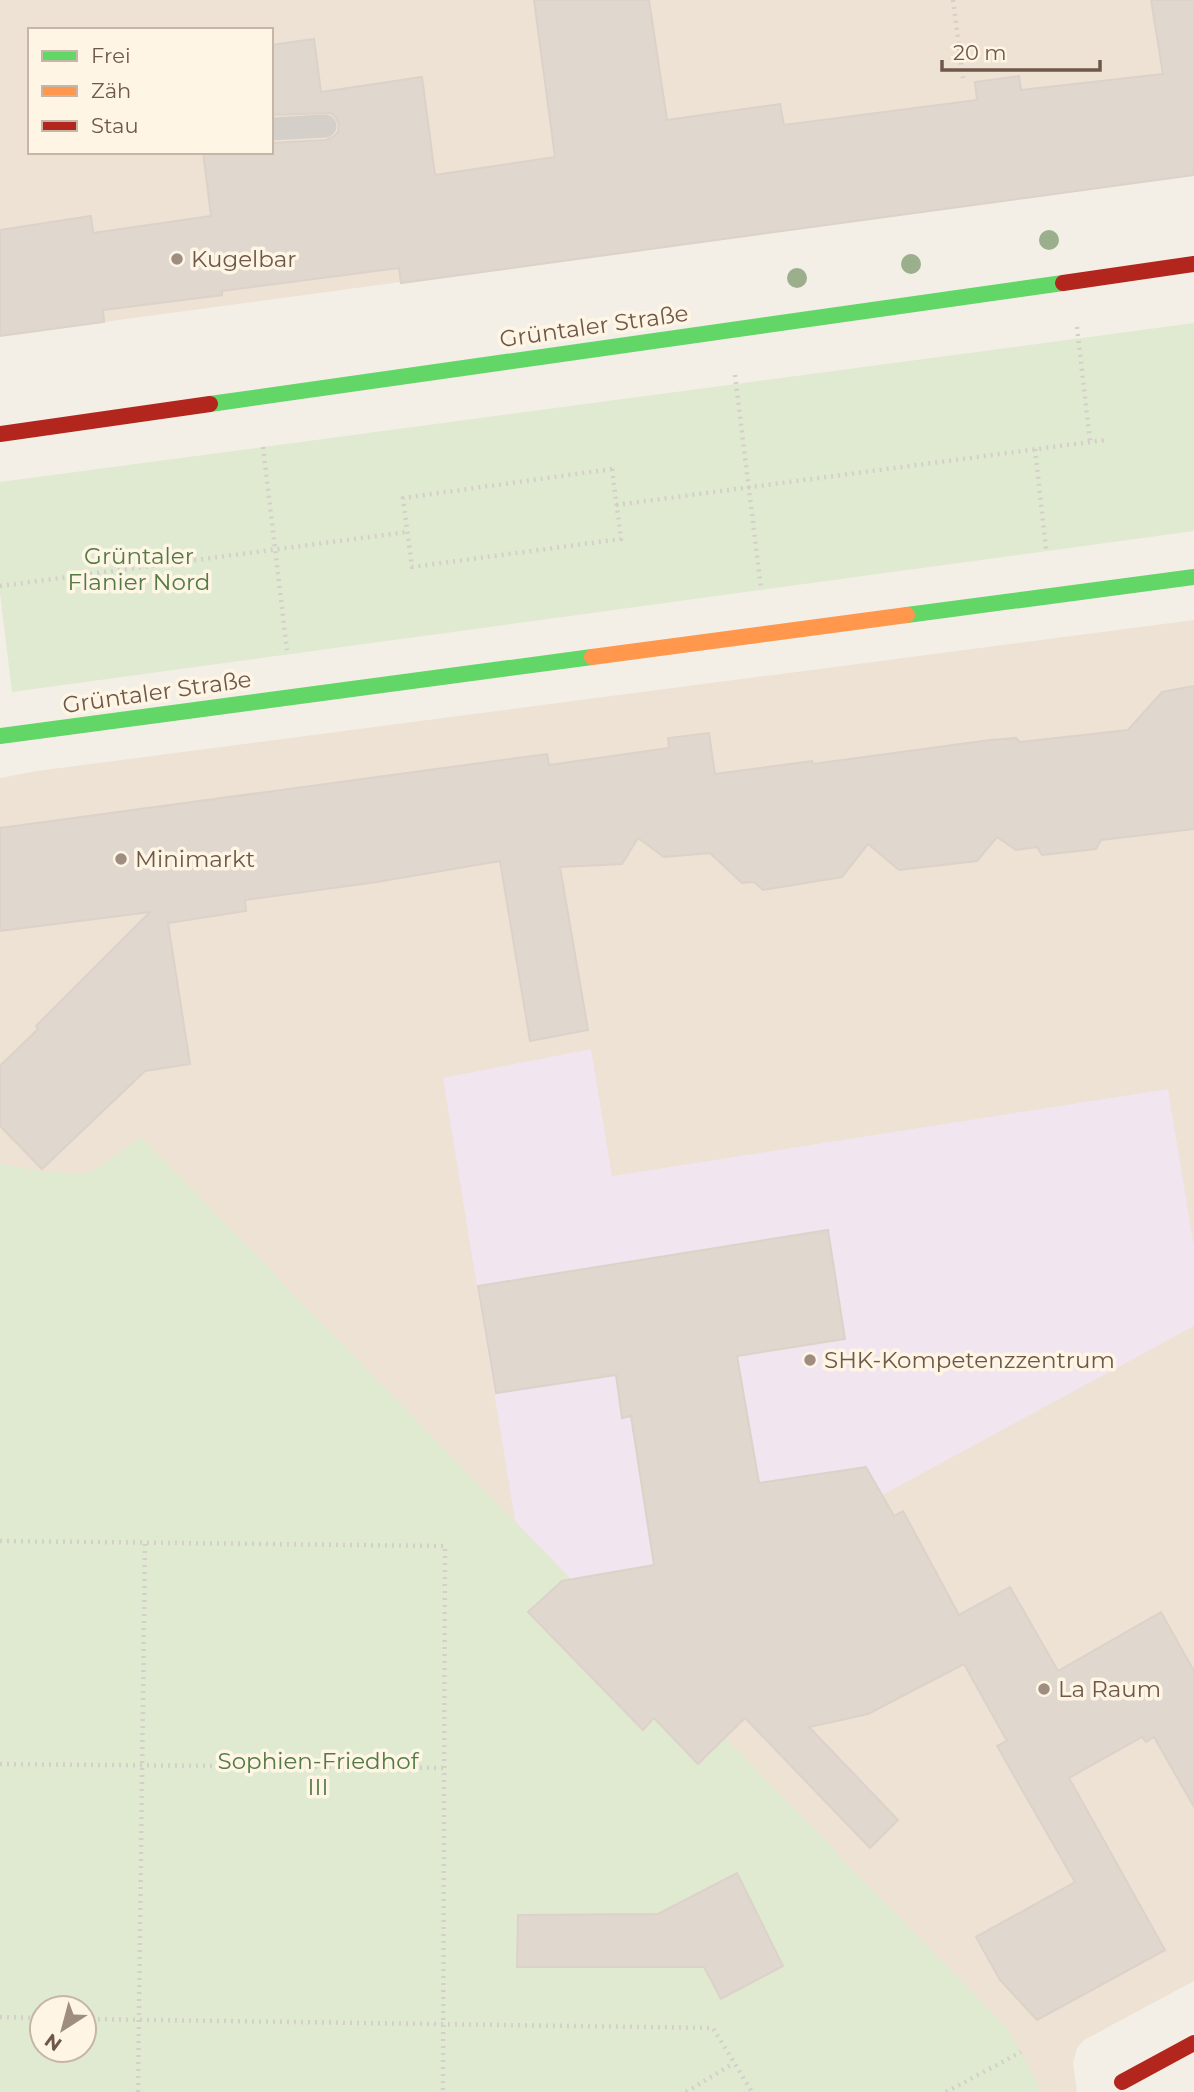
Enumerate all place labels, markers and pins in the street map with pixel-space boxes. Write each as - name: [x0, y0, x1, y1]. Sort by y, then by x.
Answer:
- place label: Kugelbar: [191, 245, 297, 273]
- marker: Kugelbar: [169, 251, 185, 267]
- place label: Minimarkt: [135, 845, 255, 873]
- marker: Minimarkt: [113, 851, 129, 867]
- place label: SHK-Kompetenzzentrum: [824, 1346, 1115, 1374]
- marker: SHK-Kompetenzzentrum: [802, 1352, 818, 1368]
- place label: La Raum: [1058, 1675, 1161, 1703]
- marker: La Raum: [1036, 1681, 1052, 1697]

